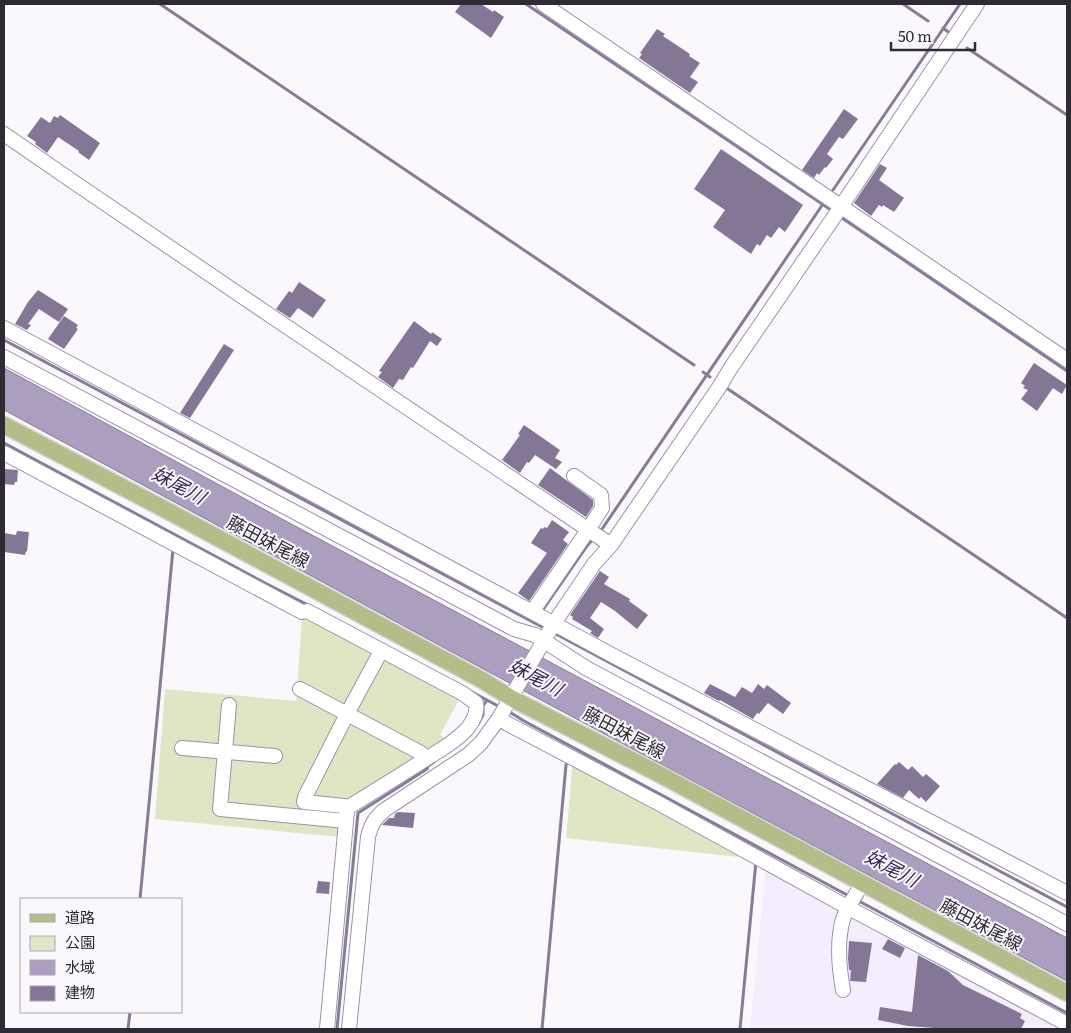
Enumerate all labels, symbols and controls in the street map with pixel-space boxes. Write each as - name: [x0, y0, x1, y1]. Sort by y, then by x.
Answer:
- scale bar: [891, 20, 975, 52]
- text: 50 m: [898, 24, 932, 47]
- water label: 妹尾川: [148, 458, 213, 511]
- street label: 藤田妹尾線: [223, 508, 315, 574]
- water label: 妹尾川: [505, 650, 570, 703]
- street label: 藤田妹尾線: [579, 699, 671, 765]
- water label: 妹尾川: [861, 841, 926, 894]
- street label: 藤田妹尾線: [936, 891, 1028, 957]
- legend: [20, 898, 182, 1013]
- text: 道路: [65, 905, 95, 928]
- text: 公園: [65, 930, 95, 953]
- text: 水域: [65, 955, 95, 978]
- text: 建物: [65, 980, 95, 1003]

